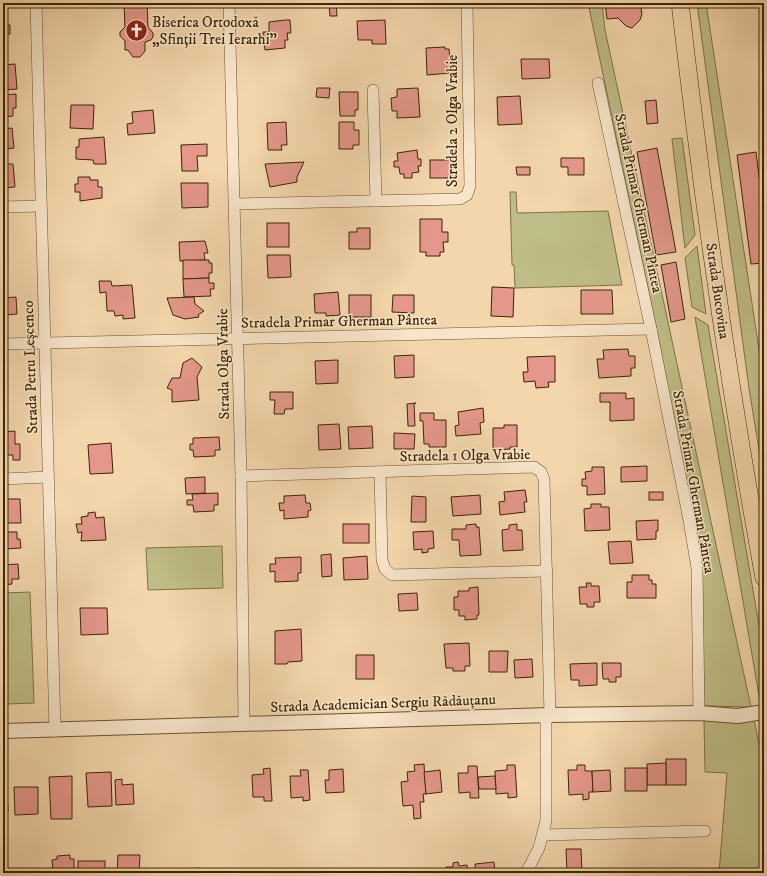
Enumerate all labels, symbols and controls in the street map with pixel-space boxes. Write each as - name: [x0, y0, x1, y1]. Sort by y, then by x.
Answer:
- place label: Biserica Ortodoxă „Sfinții Trei Ierarhi”: [152, 13, 277, 49]
- church icon: Biserica Ortodoxă „Sfinții Trei Ierarhi”: [123, 18, 149, 44]
- street label: Stradela 2 Olga Vrabie: [443, 55, 462, 187]
- street label: Strada Primar Gherman Pîntea: [610, 112, 667, 295]
- street label: Strada Bucovina: [701, 242, 734, 341]
- street label: Strada Petru Leșcenco: [19, 300, 42, 434]
- street label: Strada Olga Vrabie: [213, 308, 234, 420]
- street label: Stradela Primar Gherman Pântea: [241, 310, 438, 333]
- street label: Strada Primar Gherman Pântea: [668, 389, 719, 576]
- street label: Stradela 1 Olga Vrabie: [399, 445, 531, 466]
- street label: Strada Academician Sergiu Rădăuțanu: [270, 690, 496, 717]

